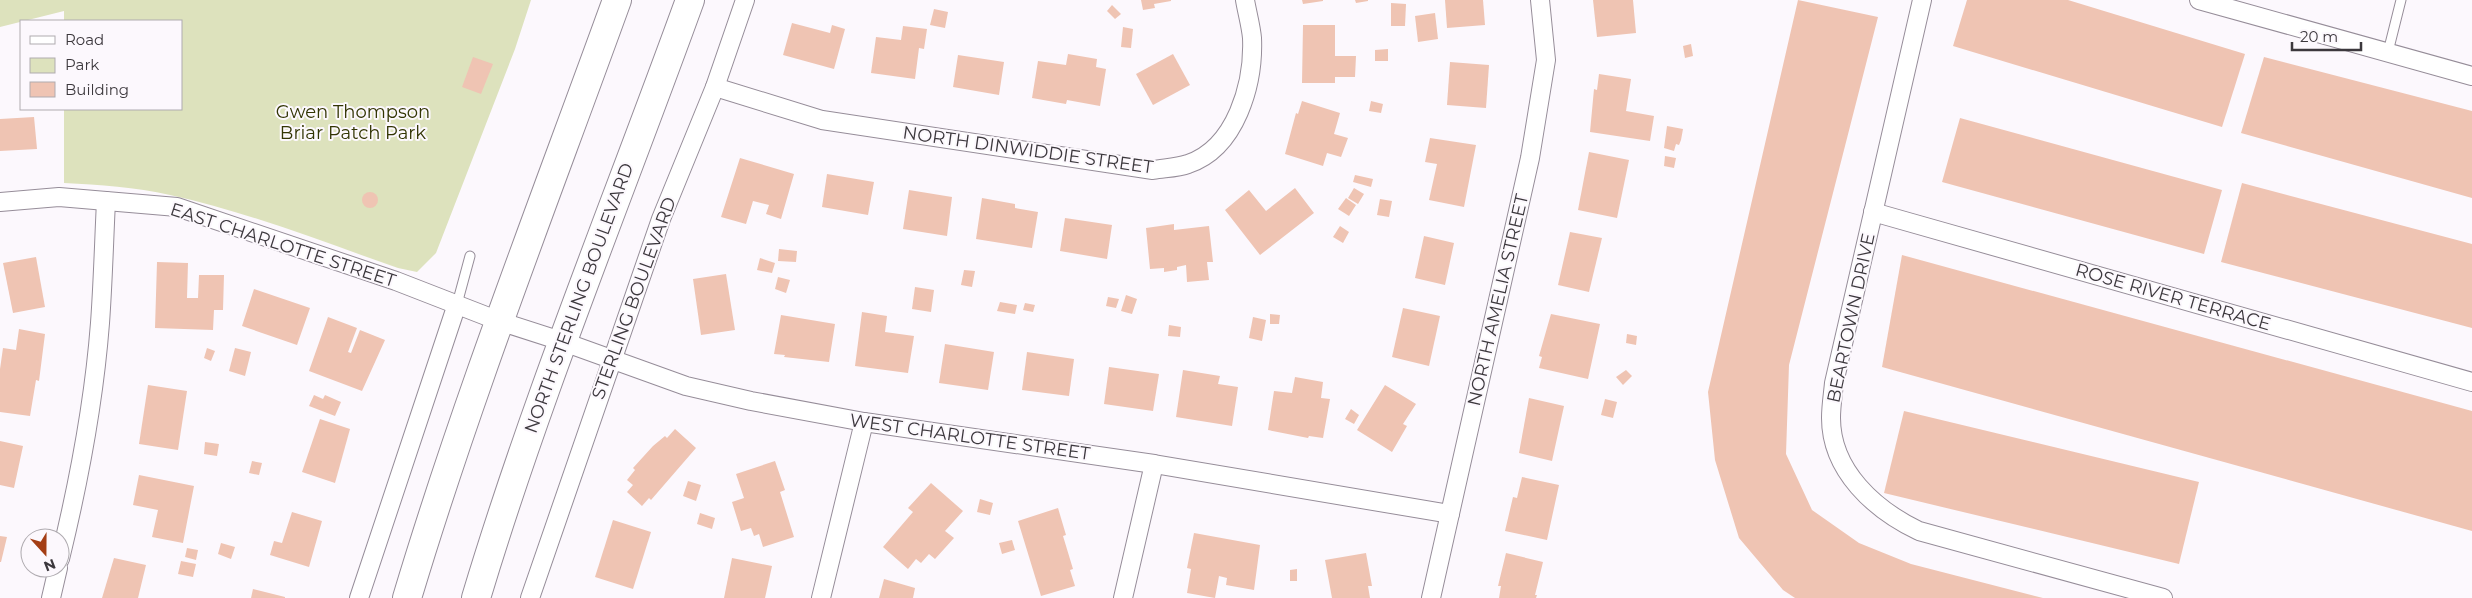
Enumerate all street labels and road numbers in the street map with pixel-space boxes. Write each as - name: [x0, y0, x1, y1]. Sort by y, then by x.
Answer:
- street label: NORTH DINWIDDIE STREET: [901, 122, 1155, 179]
- street label: NORTH STERLING BOULEVARD: [520, 160, 638, 436]
- street label: NORTH AMELIA STREET: [1463, 191, 1533, 408]
- street label: STERLING BOULEVARD: [587, 194, 681, 402]
- street label: EAST CHARLOTTE STREET: [168, 198, 399, 292]
- street label: BEARTOWN DRIVE: [1822, 231, 1880, 405]
- street label: ROSE RIVER TERRACE: [2073, 259, 2273, 335]
- street label: WEST CHARLOTTE STREET: [848, 409, 1092, 465]

